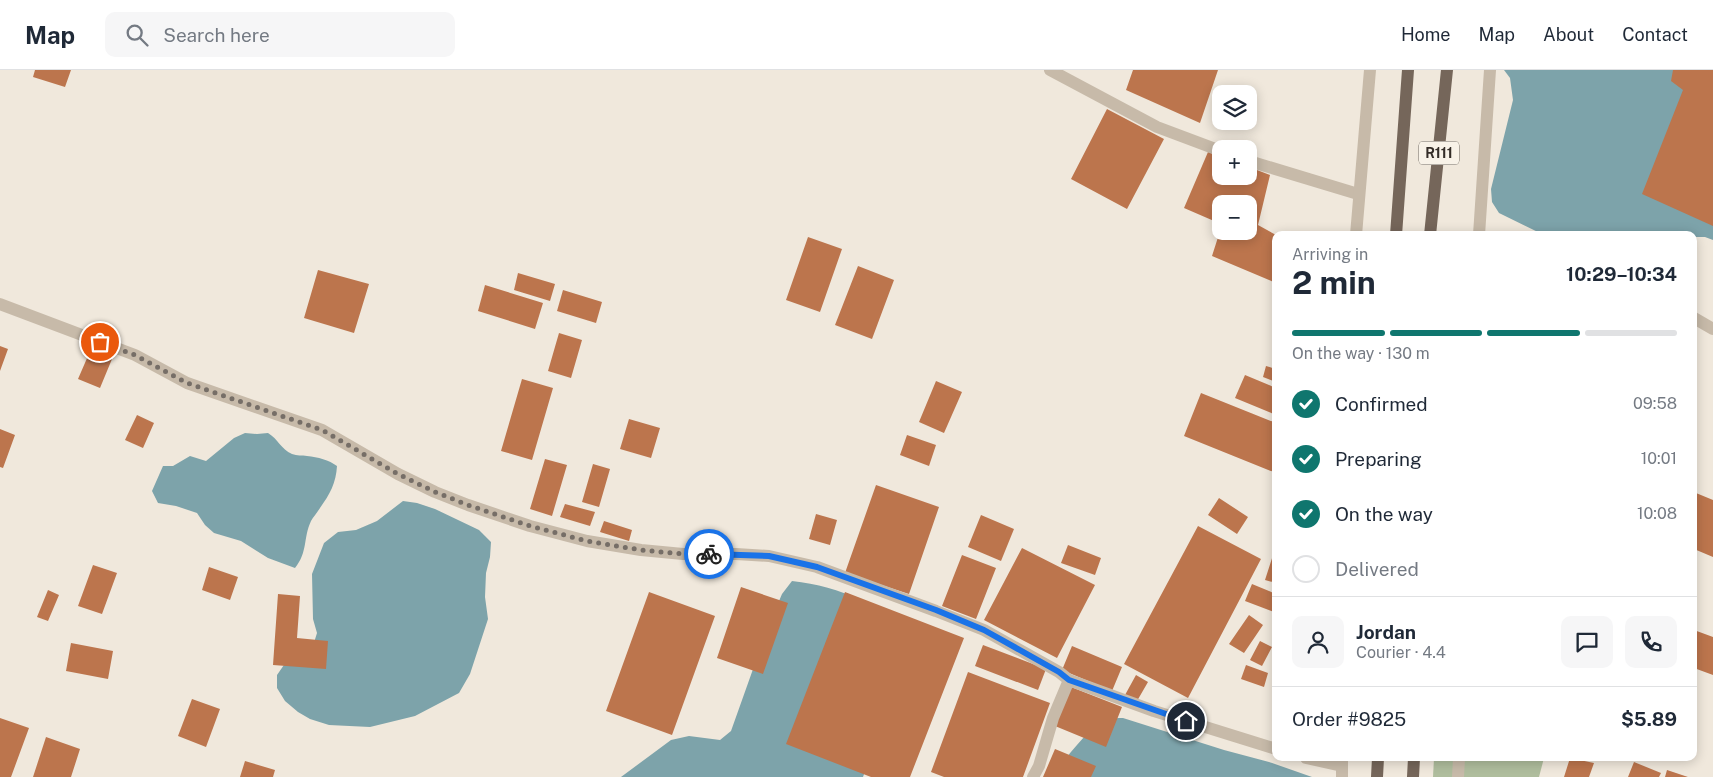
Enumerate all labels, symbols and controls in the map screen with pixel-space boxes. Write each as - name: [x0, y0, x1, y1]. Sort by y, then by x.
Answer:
- search box: [105, 12, 455, 57]
- text: Map: [25, 21, 75, 49]
- icon: search: [123, 21, 151, 49]
- text: Search here: [163, 24, 270, 46]
- text: Home: [1401, 24, 1451, 45]
- text: Map: [1479, 24, 1515, 45]
- text: About: [1543, 24, 1594, 45]
- text: Contact: [1622, 24, 1688, 45]
- map controls: [1212, 85, 1257, 240]
- button: layers: [1212, 85, 1257, 130]
- button: +: [1212, 140, 1257, 185]
- road number: R111: [1419, 142, 1459, 165]
- button: −: [1212, 195, 1257, 240]
- text: Arriving in: [1292, 245, 1368, 264]
- text: 10:29–10:34: [1566, 263, 1677, 285]
- text: 2 min: [1292, 264, 1376, 301]
- pin: [79, 321, 121, 363]
- icon: bag: [86, 328, 114, 356]
- text: On the way · 130 m: [1292, 344, 1430, 363]
- icon: check: [1292, 390, 1320, 418]
- text: Confirmed: [1335, 393, 1428, 415]
- text: 09:58: [1633, 394, 1677, 413]
- icon: check: [1292, 445, 1320, 473]
- text: Preparing: [1335, 448, 1422, 470]
- text: 10:01: [1641, 449, 1677, 468]
- icon: check: [1292, 500, 1320, 528]
- text: On the way: [1335, 503, 1433, 525]
- text: 10:08: [1637, 504, 1677, 523]
- courier: [684, 529, 734, 579]
- icon: bike: [695, 540, 723, 568]
- text: Delivered: [1335, 558, 1419, 580]
- button: person: [1292, 616, 1344, 668]
- button: chat: [1561, 616, 1613, 668]
- button: phone: [1625, 616, 1677, 668]
- text: Jordan: [1356, 621, 1416, 643]
- text: Courier · 4.4: [1356, 643, 1446, 662]
- pin: [1165, 700, 1207, 742]
- icon: home: [1172, 707, 1200, 735]
- text: Order #9825: [1292, 708, 1406, 730]
- text: $5.89: [1621, 708, 1677, 730]

